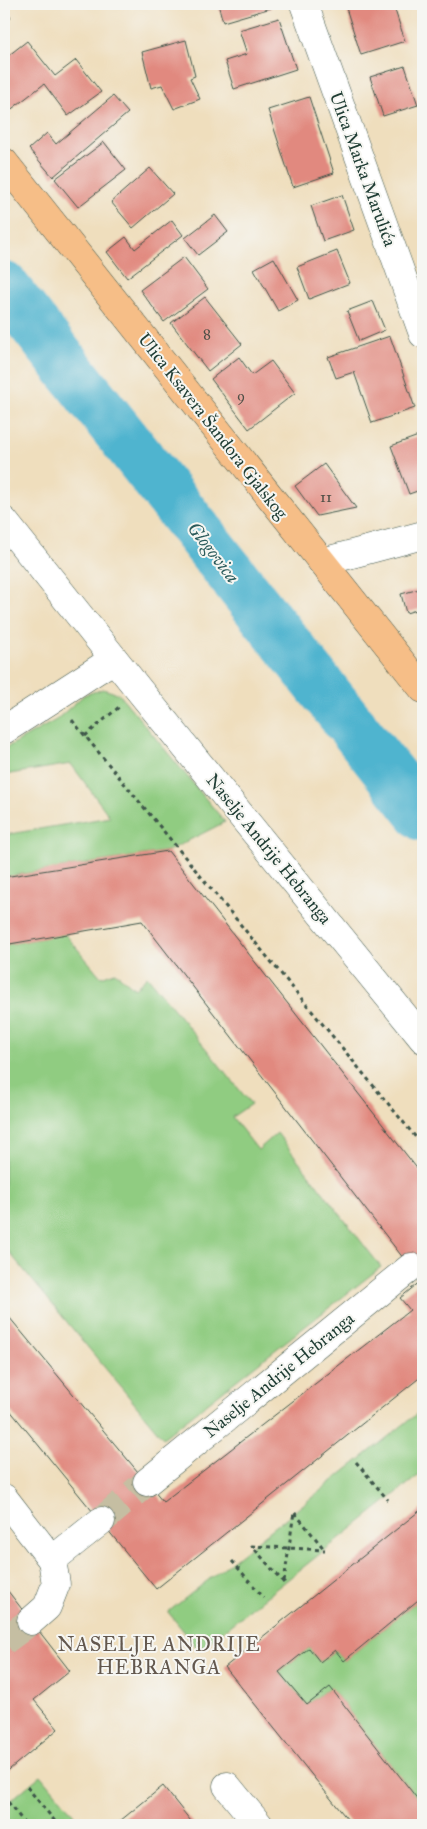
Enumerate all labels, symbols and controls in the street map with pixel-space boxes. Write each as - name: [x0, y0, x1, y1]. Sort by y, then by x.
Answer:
- street label: Ulica Marka Marulića: [325, 89, 401, 250]
- house number: 8: [203, 325, 211, 343]
- street label: Ulica Ksavera Šandora Gjalskog: [133, 328, 294, 525]
- house number: 9: [237, 387, 245, 405]
- house number: 11: [320, 488, 332, 506]
- water label: Glogovica: [183, 517, 245, 587]
- street label: Naselje Andrije Hebranga: [201, 769, 337, 930]
- street label: Naselje Andrije Hebranga: [199, 1307, 360, 1443]
- district label: NASELJE ANDRIJE HEBRANGA: [57, 1632, 261, 1679]

